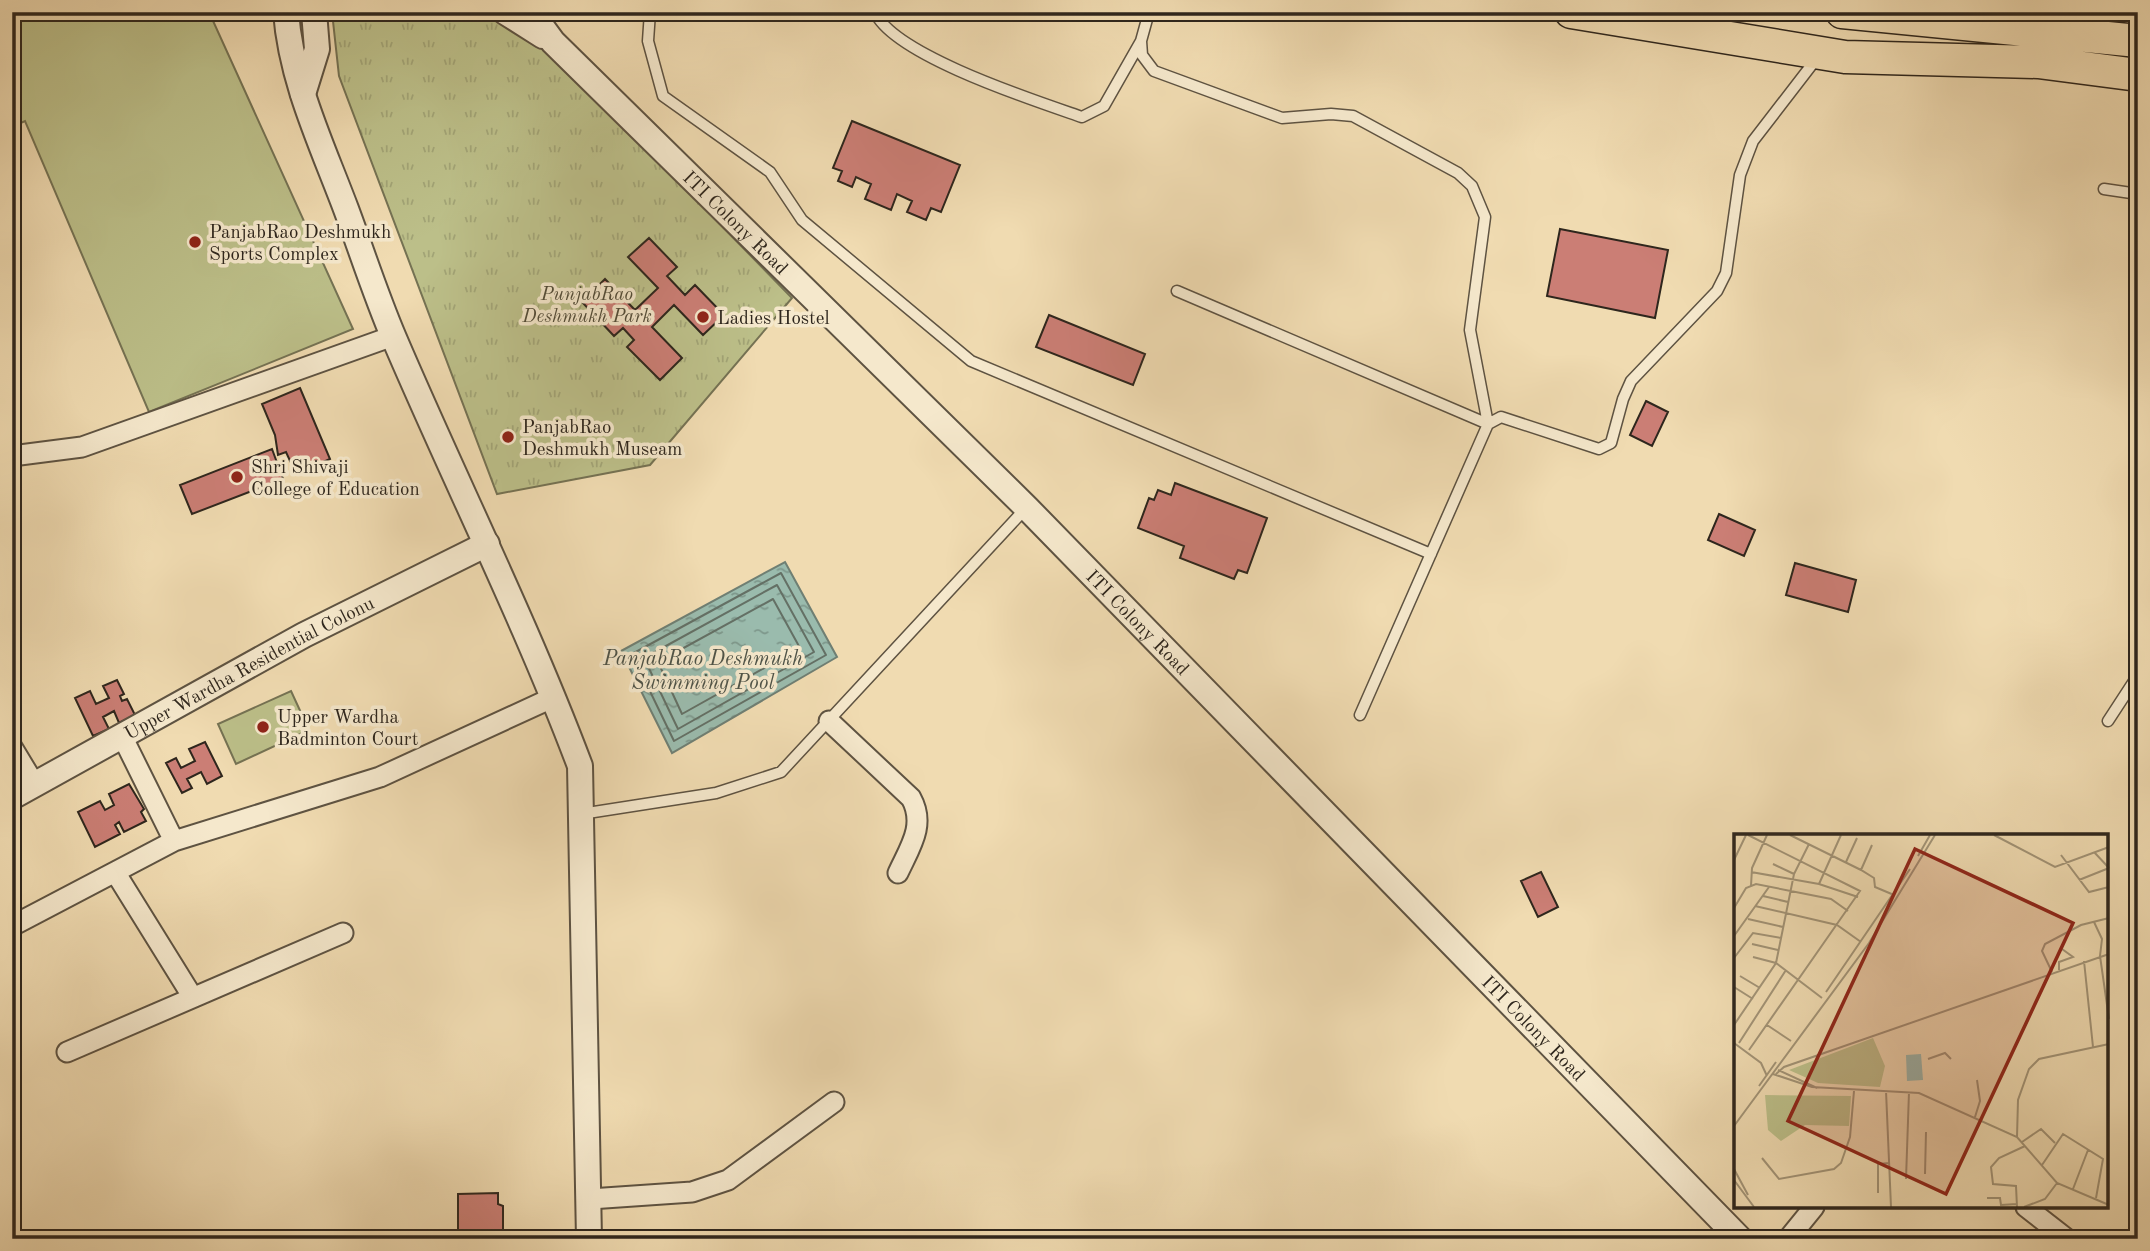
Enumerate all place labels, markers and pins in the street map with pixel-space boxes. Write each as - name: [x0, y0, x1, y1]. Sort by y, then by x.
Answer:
- place label: PanjabRao Deshmukh Sports Complex: [209, 224, 391, 265]
- marker: PanjabRao Deshmukh Sports Complex: [187, 234, 203, 250]
- marker: Ladies Hostel: [695, 309, 711, 325]
- place label: Ladies Hostel: [717, 310, 830, 329]
- place label: PanjabRao Deshmukh Museam: [522, 419, 682, 460]
- marker: PanjabRao Deshmukh Museam: [500, 429, 516, 445]
- place label: Shri Shivaji College of Education: [251, 459, 420, 500]
- marker: Shri Shivaji College of Education: [229, 469, 245, 485]
- place label: Upper Wardha Badminton Court: [277, 709, 418, 750]
- marker: Upper Wardha Badminton Court: [255, 719, 271, 735]

